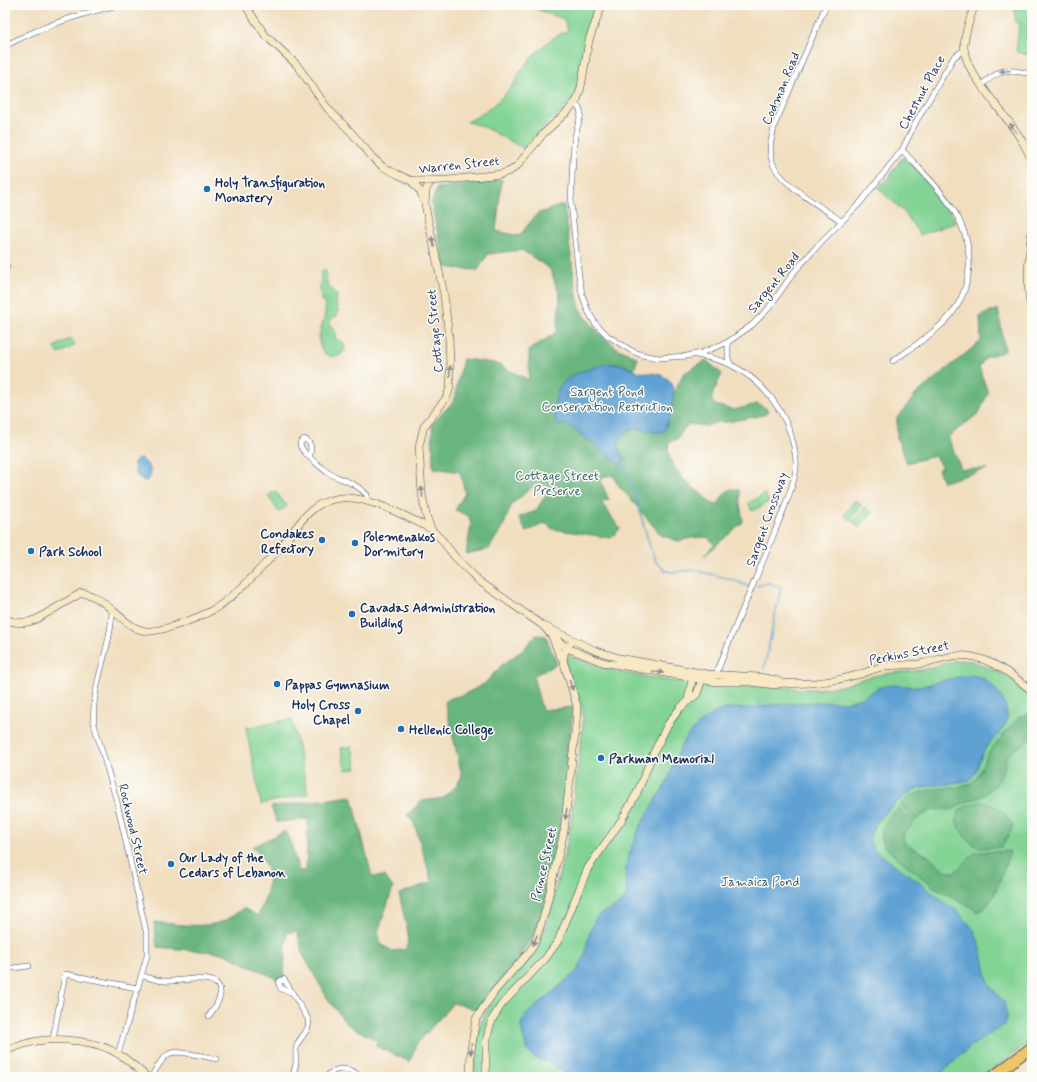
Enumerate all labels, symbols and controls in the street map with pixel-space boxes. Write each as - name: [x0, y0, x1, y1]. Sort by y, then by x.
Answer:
- street label: Codman Road: [758, 49, 804, 128]
- street label: Chestnut Place: [895, 52, 950, 133]
- one-way arrow: [998, 68, 1011, 75]
- one-way arrow: [1008, 123, 1017, 134]
- street label: Warren Street: [418, 153, 500, 178]
- place label: Holy Transfiguration Monastery: [215, 175, 326, 207]
- marker: Holy Transfiguration Monastery: [202, 184, 212, 194]
- one-way arrow: [430, 236, 436, 248]
- street label: Sargent Road: [744, 249, 805, 317]
- street label: Cottage Street: [423, 288, 448, 373]
- one-way arrow: [447, 364, 453, 377]
- park label: Sargent Pond Conservation Restriction: [541, 384, 673, 416]
- park label: Cottage Street Preserve: [515, 468, 599, 500]
- street label: Sargent Crossway: [742, 470, 793, 569]
- one-way arrow: [419, 486, 425, 498]
- place label: Condakes Refectory: [260, 526, 314, 558]
- place label: Polemenakos Dormitory: [363, 529, 435, 561]
- marker: Condakes Refectory: [317, 535, 327, 545]
- marker: Polemenakos Dormitory: [350, 538, 360, 548]
- place label: Park School: [39, 544, 102, 561]
- marker: Park School: [26, 546, 36, 556]
- place label: Cavadas Administration Building: [360, 600, 496, 635]
- marker: Cavadas Administration Building: [347, 609, 357, 619]
- street label: Perkins Street: [868, 637, 951, 670]
- one-way arrow: [652, 669, 665, 675]
- place label: Pappas Gymnasium: [285, 677, 390, 694]
- marker: Pappas Gymnasium: [272, 679, 282, 689]
- one-way arrow: [568, 680, 574, 692]
- place label: Holy Cross Chapel: [292, 697, 350, 729]
- marker: Holy Cross Chapel: [353, 706, 363, 716]
- place label: Hellenic College: [409, 722, 494, 741]
- marker: Hellenic College: [396, 724, 406, 734]
- place label: Parkman Memorial: [609, 751, 714, 768]
- marker: Parkman Memorial: [596, 753, 606, 763]
- street label: Rockwood Street: [114, 782, 151, 876]
- one-way arrow: [563, 808, 569, 820]
- street label: Prince Street: [528, 825, 561, 903]
- place label: Our Lady of the Cedars of Lebanon: [179, 850, 287, 882]
- marker: Our Lady of the Cedars of Lebanon: [166, 859, 176, 869]
- park label: Jamaica Pond: [721, 874, 799, 891]
- one-way arrow: [532, 934, 538, 946]
- one-way arrow: [468, 1043, 475, 1055]

